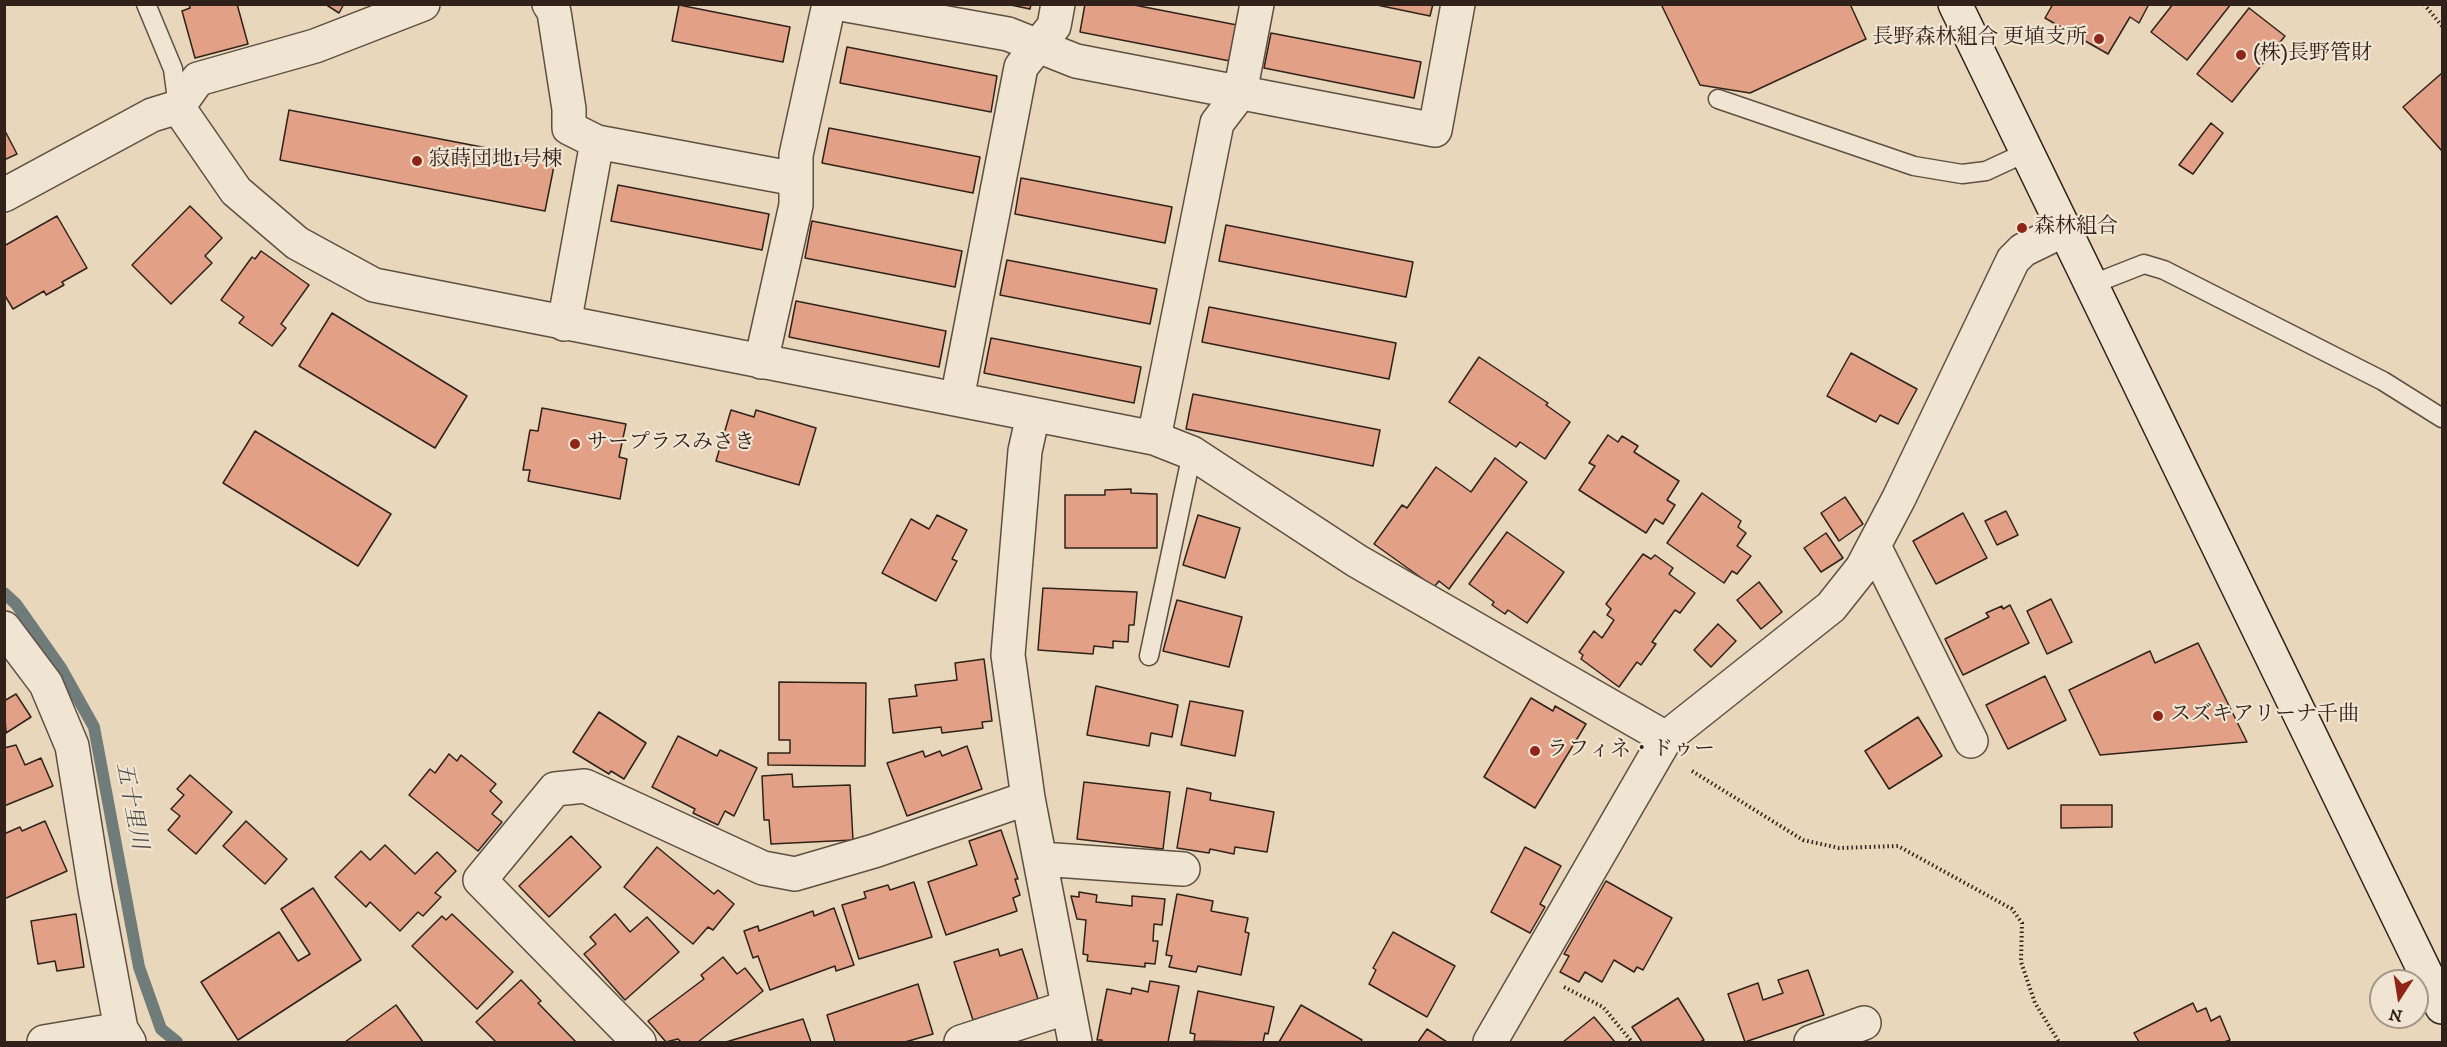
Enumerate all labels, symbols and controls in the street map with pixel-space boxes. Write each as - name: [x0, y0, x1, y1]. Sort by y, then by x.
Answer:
- place label: 長野森林組合 更埴支所: [1872, 26, 2087, 52]
- marker: 長野森林組合 更埴支所: [2092, 32, 2106, 46]
- place label: (株)長野管財: [2253, 42, 2372, 68]
- marker: (株)長野管財: [2234, 48, 2248, 62]
- place label: 寂蒔団地1号棟: [429, 148, 563, 174]
- marker: 寂蒔団地1号棟: [410, 154, 424, 168]
- place label: 森林組合: [2034, 215, 2118, 241]
- marker: 森林組合: [2015, 221, 2029, 235]
- place label: サープラスみさき: [587, 431, 755, 457]
- marker: サープラスみさき: [568, 437, 582, 451]
- place label: スズキアリーナ千曲: [2170, 703, 2359, 729]
- marker: スズキアリーナ千曲: [2151, 709, 2165, 723]
- place label: ラフィネ・ドゥー: [1547, 738, 1715, 764]
- marker: ラフィネ・ドゥー: [1528, 744, 1542, 758]
- water label: 五十里川: [109, 760, 151, 852]
- north arrow: [2369, 969, 2429, 1029]
- text: N: [2387, 1004, 2404, 1026]

